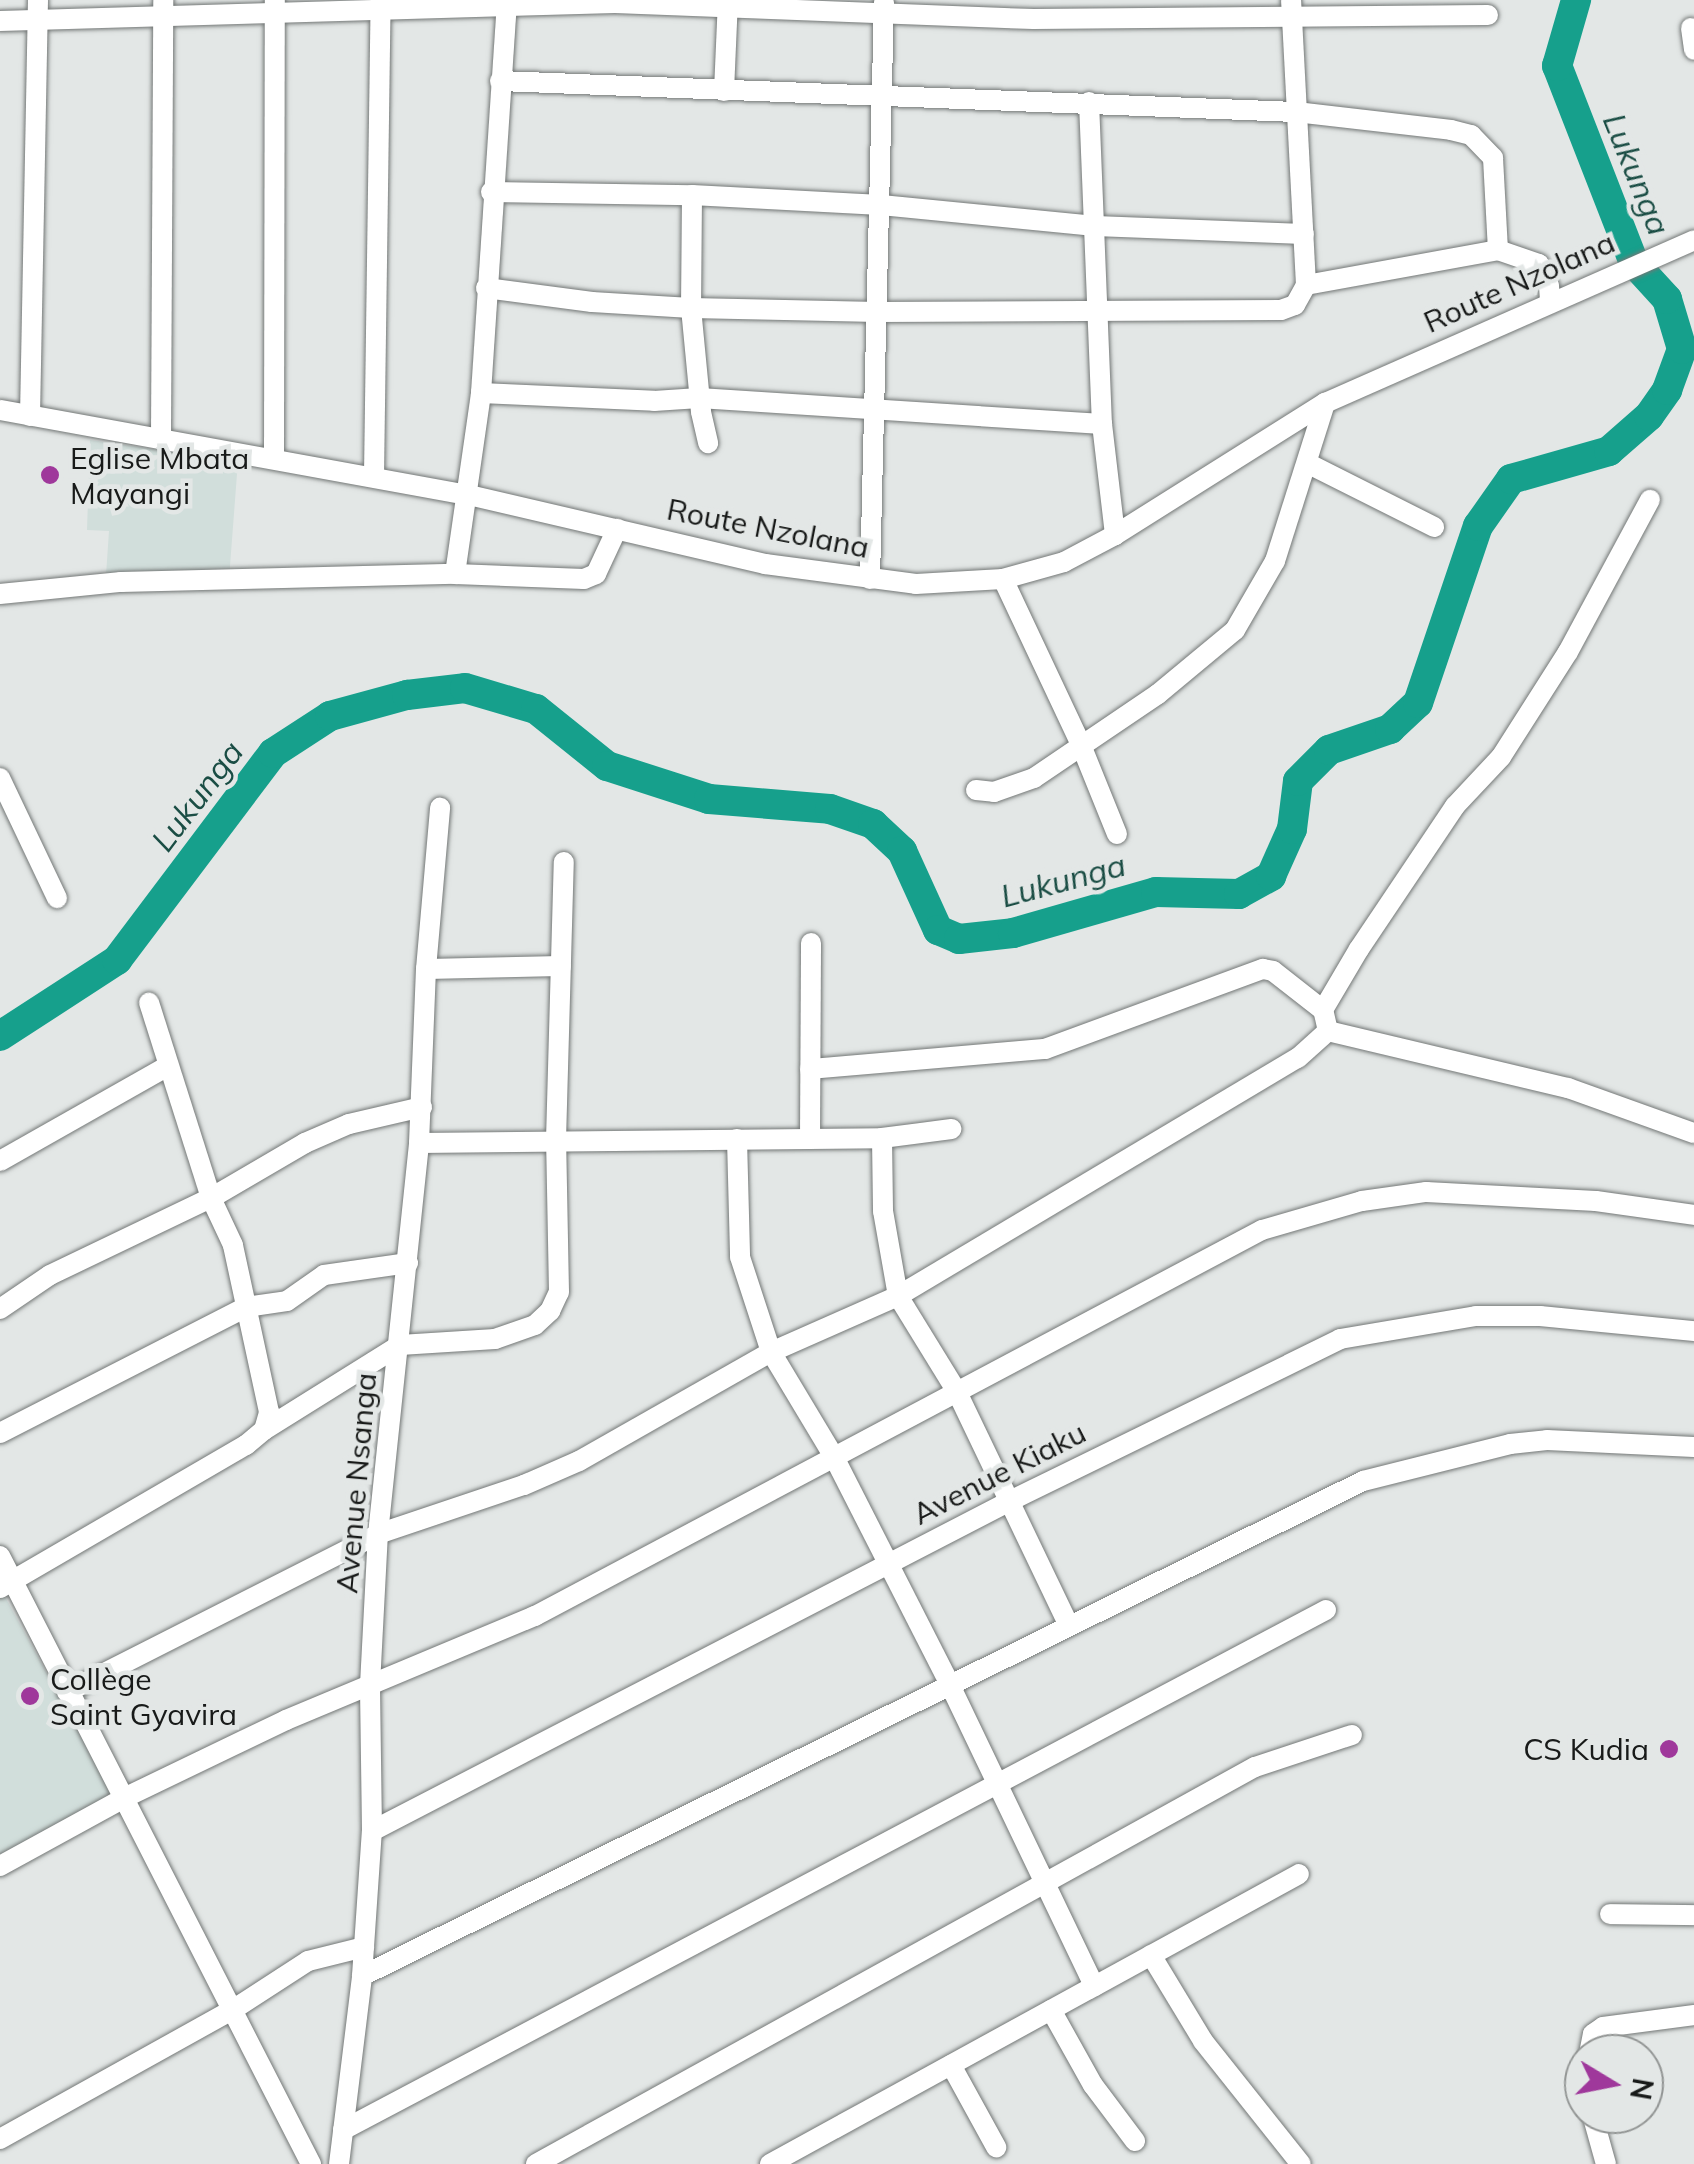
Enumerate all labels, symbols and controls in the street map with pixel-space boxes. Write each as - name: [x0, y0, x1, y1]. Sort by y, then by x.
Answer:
- water label: Lukunga: [1595, 108, 1679, 240]
- street label: Route Nzolana: [1418, 224, 1620, 340]
- place label: Eglise Mbata Mayangi: [70, 440, 249, 510]
- marker: Eglise Mbata Mayangi: [39, 464, 61, 486]
- street label: Route Nzolana: [664, 491, 872, 565]
- water label: Lukunga: [143, 733, 251, 859]
- water label: Lukunga: [996, 845, 1130, 915]
- street label: Avenue Nsanga: [328, 1371, 384, 1595]
- street label: Avenue Kiaku: [907, 1414, 1091, 1532]
- place label: Collège Saint Gyavira: [50, 1661, 237, 1732]
- marker: Collège Saint Gyavira: [19, 1685, 41, 1707]
- place label: CS Kudia: [1523, 1731, 1649, 1767]
- marker: CS Kudia: [1658, 1738, 1680, 1760]
- north arrow: [1564, 2034, 1664, 2134]
- text: N: [1623, 2075, 1661, 2102]

